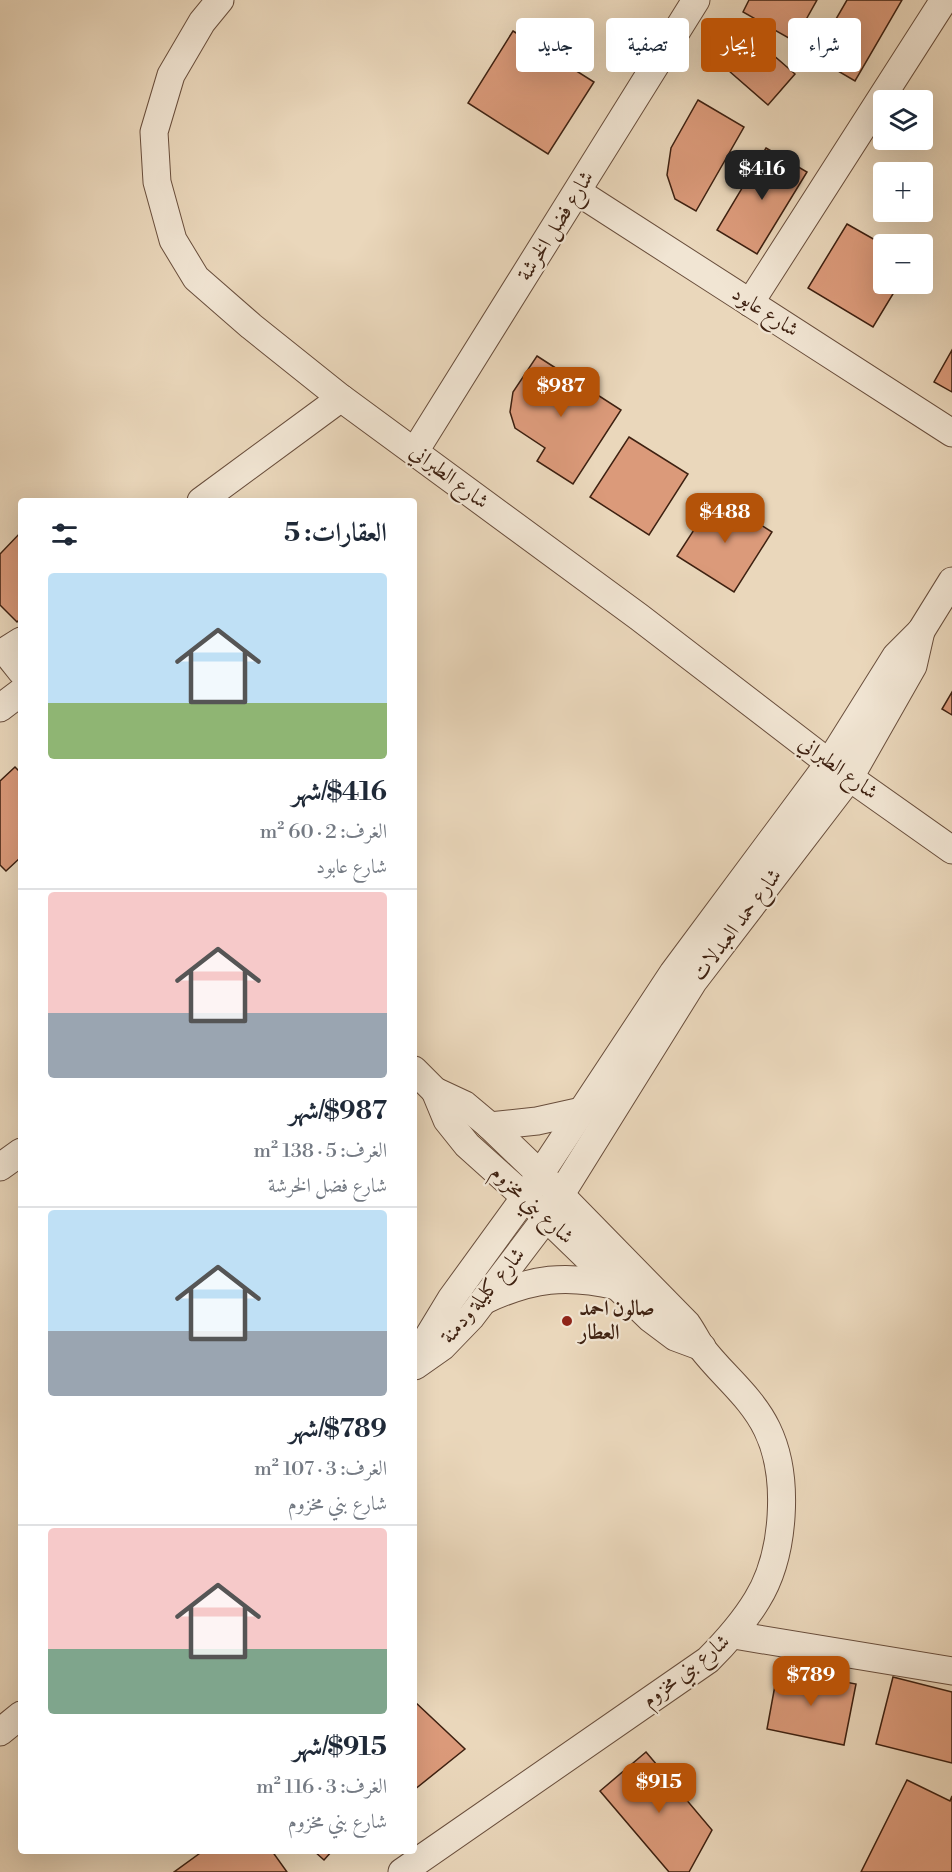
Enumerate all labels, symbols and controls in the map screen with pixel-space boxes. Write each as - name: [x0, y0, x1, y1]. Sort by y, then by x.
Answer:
- chip: جديد: [516, 18, 594, 72]
- chip: تصفية: [606, 18, 689, 72]
- chip: إيجار: [701, 18, 776, 72]
- chip: شراء: [788, 18, 861, 72]
- map controls: [873, 90, 933, 294]
- button: layers: [873, 90, 933, 150]
- pin: $416: [726, 150, 798, 201]
- text: $416: [739, 157, 785, 182]
- button: +: [873, 162, 933, 222]
- street label: شارع فضل الخرشة: [512, 166, 604, 288]
- button: −: [873, 234, 933, 294]
- street label: شارع عابود: [725, 281, 803, 347]
- pin: $987: [525, 367, 597, 418]
- text: $987: [537, 374, 585, 399]
- street label: شارع الطبراني: [402, 439, 494, 518]
- pin: $488: [689, 493, 761, 544]
- text: $488: [700, 500, 750, 525]
- text: العقارات: 5: [284, 517, 387, 549]
- icon: filters: [48, 518, 81, 551]
- icon: home: [164, 612, 272, 720]
- street label: شارع الطبراني: [791, 730, 883, 809]
- text: $416/شهر: [292, 776, 387, 808]
- text: الغرف: 2 · 60 m²: [260, 820, 387, 845]
- text: شارع عابود: [316, 855, 387, 880]
- street label: شارع حمد العبدلات: [686, 864, 791, 989]
- icon: home: [164, 931, 272, 1039]
- text: $987/شهر: [289, 1095, 387, 1127]
- text: الغرف: 5 · 138 m²: [254, 1139, 387, 1164]
- street label: شارع بني مخزوم: [482, 1160, 579, 1254]
- text: شارع فضل الخرشة: [268, 1174, 387, 1199]
- street label: شارع كليلة ودمنة: [435, 1242, 534, 1352]
- icon: home: [164, 1249, 272, 1357]
- place label: صالون احمد العطار: [577, 1296, 655, 1346]
- marker: صالون احمد العطار: [560, 1314, 574, 1328]
- text: $789/شهر: [289, 1413, 387, 1445]
- text: الغرف: 3 · 107 m²: [254, 1457, 387, 1482]
- text: شارع بني مخزوم: [288, 1492, 387, 1517]
- icon: home: [164, 1567, 272, 1675]
- street label: شارع بني مخزوم: [637, 1629, 738, 1717]
- pin: $789: [775, 1656, 847, 1707]
- text: $789: [787, 1663, 835, 1688]
- text: $915/شهر: [293, 1731, 387, 1763]
- pin: $915: [623, 1763, 695, 1814]
- text: $915: [636, 1770, 682, 1795]
- text: الغرف: 3 · 116 m²: [256, 1775, 387, 1800]
- text: شارع بني مخزوم: [288, 1810, 387, 1835]

